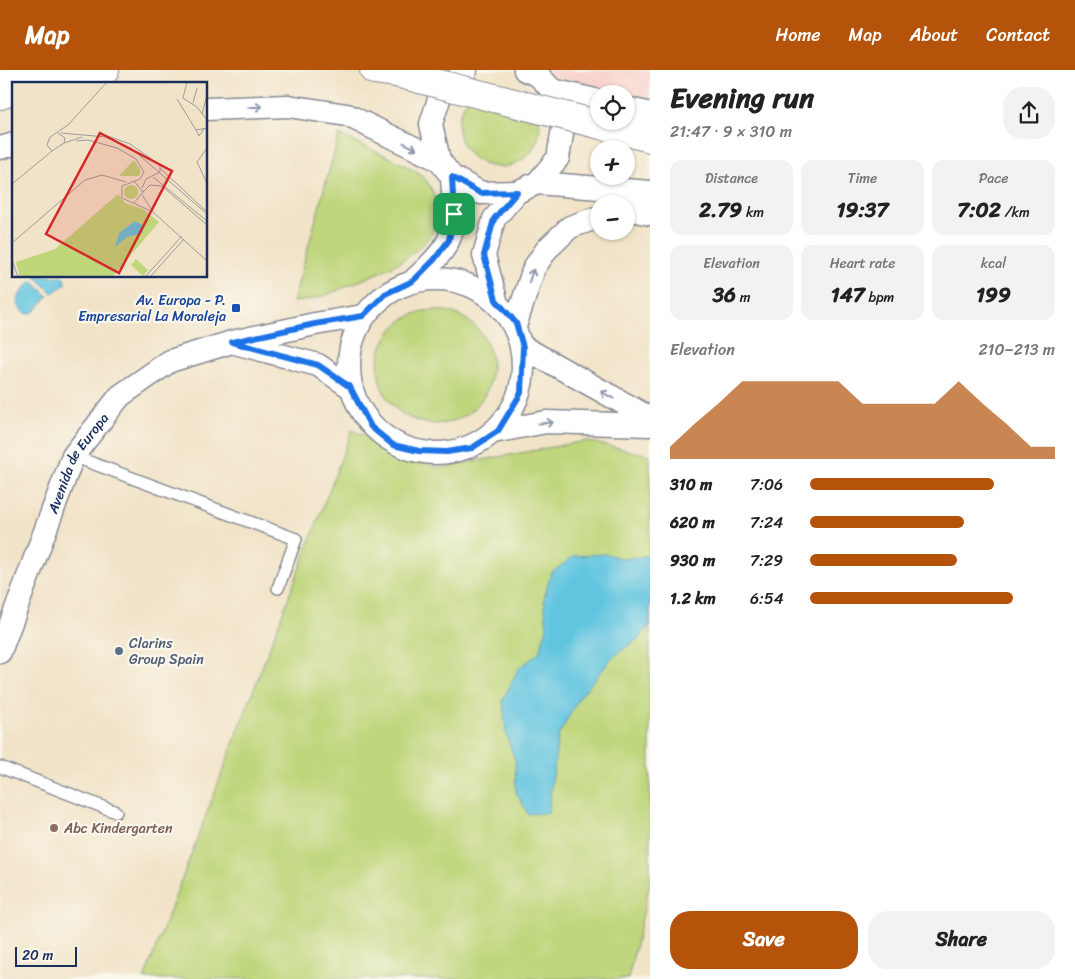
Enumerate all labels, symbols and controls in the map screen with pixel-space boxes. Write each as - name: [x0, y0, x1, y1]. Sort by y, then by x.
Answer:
- text: Map: [25, 14, 69, 56]
- text: Home: [776, 19, 821, 51]
- text: Map: [849, 19, 882, 51]
- text: About: [910, 19, 958, 51]
- text: Contact: [986, 19, 1050, 51]
- text: Evening run: [670, 73, 814, 122]
- inset map: [12, 82, 208, 278]
- map controls: [590, 85, 635, 240]
- button: locate: [590, 85, 635, 130]
- button: share: [1003, 87, 1055, 139]
- one-way arrow: [247, 103, 263, 112]
- text: 21:47 · 9 × 310 m: [670, 117, 792, 146]
- button: +: [590, 140, 635, 185]
- one-way arrow: [402, 142, 417, 151]
- text: Distance: [705, 166, 758, 191]
- text: Time: [848, 166, 877, 191]
- text: Pace: [979, 166, 1008, 191]
- text: 2.79: [699, 191, 742, 229]
- text: 19:37: [837, 191, 888, 229]
- text: 7:02: [957, 191, 1001, 229]
- pin: [433, 193, 475, 235]
- button: −: [590, 195, 635, 240]
- icon: arrive: [440, 200, 468, 228]
- text: km: [742, 200, 764, 225]
- text: /km: [1001, 200, 1030, 225]
- text: Elevation: [703, 251, 760, 276]
- text: Heart rate: [830, 251, 895, 276]
- text: kcal: [981, 251, 1006, 276]
- one-way arrow: [527, 269, 536, 285]
- text: 36: [713, 276, 736, 314]
- text: 147: [831, 276, 865, 314]
- text: 199: [976, 276, 1011, 314]
- text: m: [736, 285, 750, 310]
- text: bpm: [865, 285, 894, 310]
- place label: Av. Europa - P. Empresarial La Moraleja: [78, 288, 226, 329]
- marker: Av. Europa - P. Empresarial La Moraleja: [230, 302, 242, 314]
- text: Elevation: [670, 335, 735, 364]
- text: 210–213 m: [978, 335, 1055, 364]
- one-way arrow: [600, 390, 615, 400]
- street label: Avenida de Europa: [40, 407, 116, 518]
- one-way arrow: [538, 419, 554, 428]
- text: 310 m: [670, 470, 712, 499]
- text: 7:06: [750, 470, 783, 499]
- text: 620 m: [670, 508, 715, 537]
- text: 7:24: [750, 508, 783, 537]
- text: 930 m: [670, 546, 715, 575]
- text: 7:29: [750, 546, 783, 575]
- text: 1.2 km: [670, 584, 716, 613]
- text: 6:54: [750, 584, 784, 613]
- place label: Clarins Group Spain: [129, 631, 204, 672]
- marker: Clarins Group Spain: [113, 645, 125, 657]
- place label: Abc Kindergarten: [63, 816, 173, 841]
- marker: Abc Kindergarten: [48, 822, 60, 834]
- button: Save: [670, 911, 858, 969]
- button: Share: [868, 911, 1055, 969]
- text: 20 m: [22, 943, 53, 968]
- scale bar: [15, 944, 78, 967]

